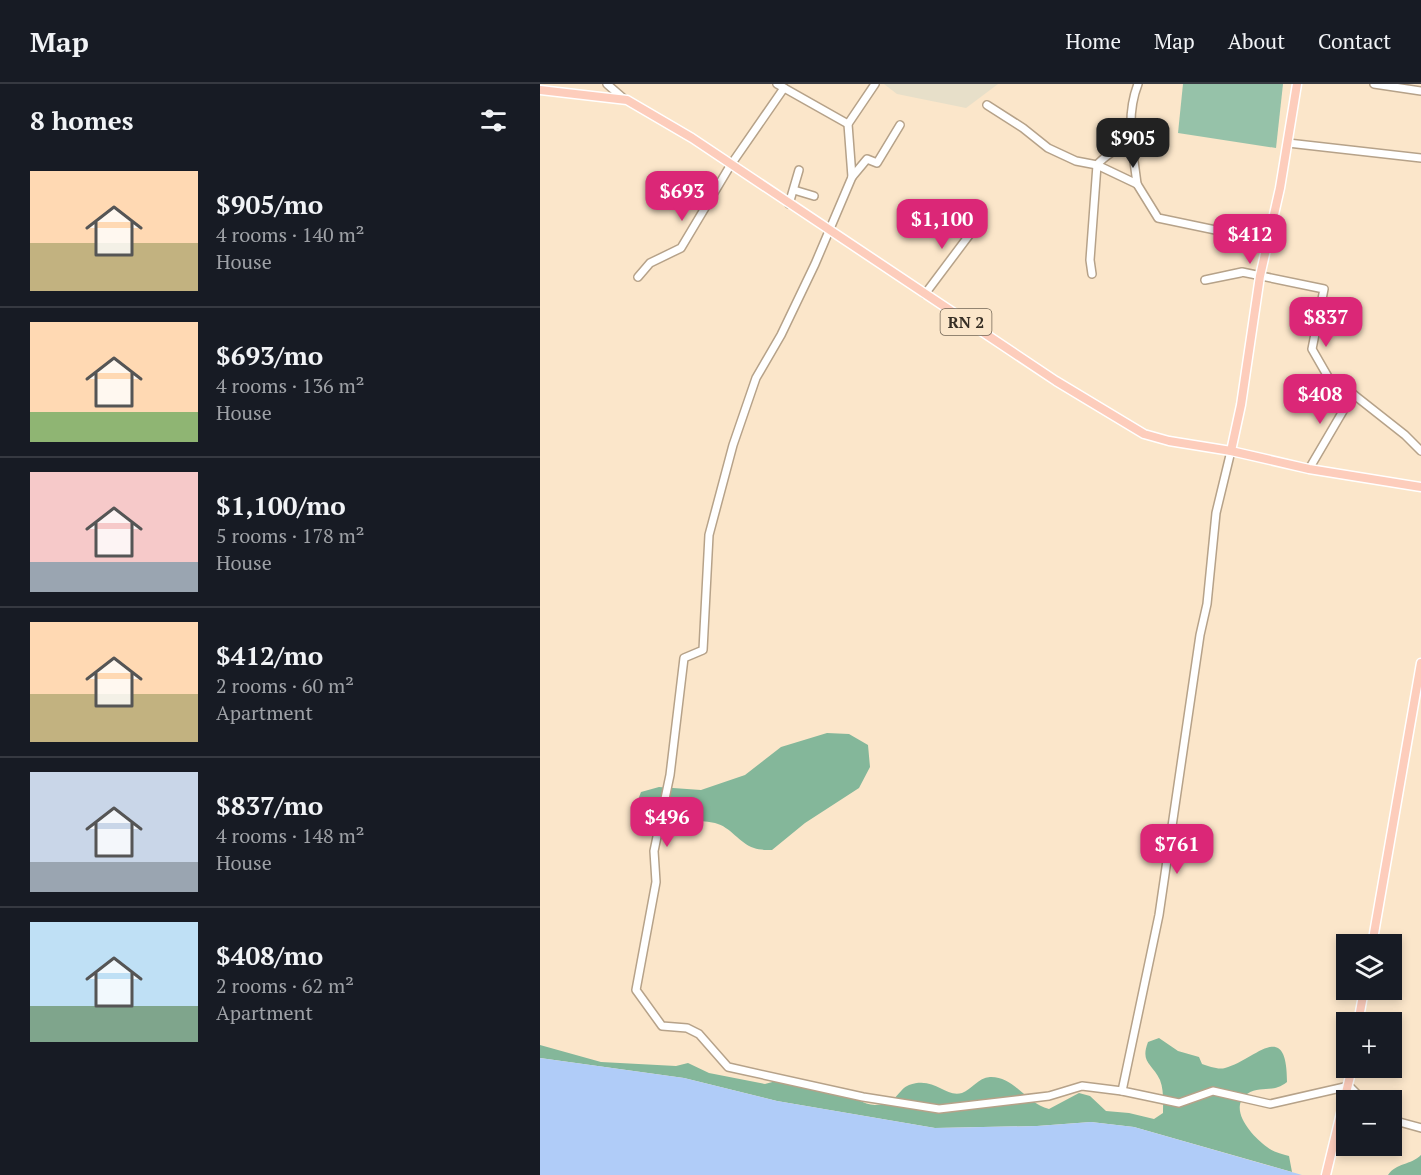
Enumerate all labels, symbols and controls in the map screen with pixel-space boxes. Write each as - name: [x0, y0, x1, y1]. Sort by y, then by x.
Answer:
- text: Map: [30, 23, 89, 60]
- text: Home: [1065, 27, 1121, 55]
- text: Map: [1154, 27, 1195, 55]
- text: About: [1228, 27, 1285, 55]
- text: Contact: [1318, 27, 1391, 55]
- text: 8 homes: [30, 103, 134, 137]
- icon: filters: [477, 104, 510, 137]
- pin: $905: [1097, 118, 1169, 169]
- text: $905: [1110, 124, 1156, 151]
- pin: $693: [646, 171, 718, 222]
- text: $693: [659, 177, 705, 204]
- text: $905/mo: [216, 187, 323, 221]
- icon: home: [78, 195, 150, 267]
- pin: $1,100: [893, 199, 991, 250]
- text: $1,100: [911, 205, 973, 232]
- pin: $412: [1214, 214, 1286, 265]
- text: $412: [1227, 220, 1273, 247]
- text: 4 rooms · 140 m²: [216, 221, 364, 248]
- text: House: [216, 248, 272, 275]
- pin: $837: [1290, 297, 1362, 348]
- text: $837: [1303, 303, 1349, 330]
- road number: RN 2: [940, 309, 992, 335]
- text: $693/mo: [216, 338, 323, 372]
- icon: home: [78, 346, 150, 418]
- text: 4 rooms · 136 m²: [216, 372, 364, 399]
- pin: $408: [1284, 374, 1356, 425]
- text: $408: [1297, 380, 1343, 407]
- text: House: [216, 399, 272, 426]
- text: $1,100/mo: [216, 488, 346, 522]
- icon: home: [78, 496, 150, 568]
- text: 5 rooms · 178 m²: [216, 522, 364, 549]
- text: House: [216, 549, 272, 576]
- text: $412/mo: [216, 638, 323, 672]
- icon: home: [78, 646, 150, 718]
- text: 2 rooms · 60 m²: [216, 672, 354, 699]
- text: Apartment: [216, 699, 313, 726]
- text: $837/mo: [216, 788, 323, 822]
- icon: home: [78, 796, 150, 868]
- pin: $496: [631, 797, 703, 848]
- text: $496: [644, 803, 690, 830]
- text: 4 rooms · 148 m²: [216, 822, 364, 849]
- pin: $761: [1141, 824, 1213, 875]
- text: $761: [1154, 830, 1200, 857]
- text: House: [216, 849, 272, 876]
- map controls: [1336, 934, 1402, 1156]
- button: layers: [1336, 934, 1402, 1000]
- text: $408/mo: [216, 938, 323, 972]
- icon: home: [78, 946, 150, 1018]
- text: 2 rooms · 62 m²: [216, 972, 354, 999]
- text: Apartment: [216, 999, 313, 1026]
- button: +: [1336, 1012, 1402, 1078]
- button: −: [1336, 1090, 1402, 1156]

